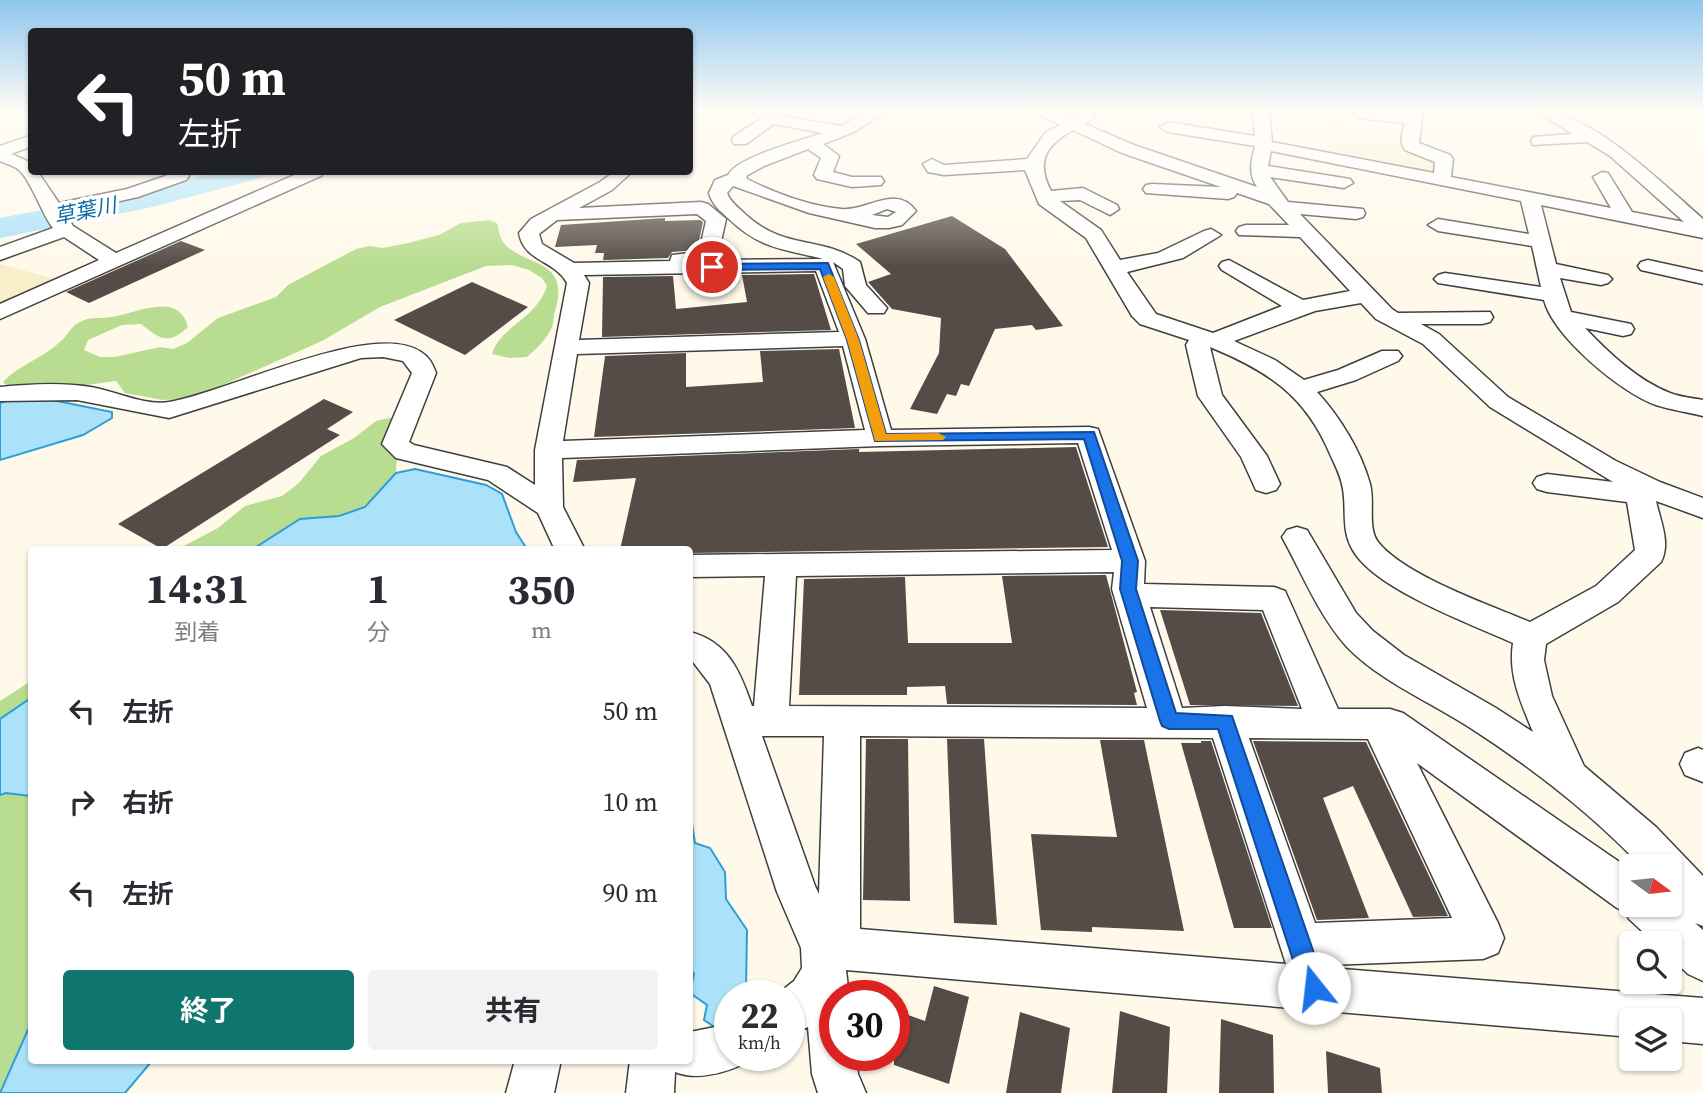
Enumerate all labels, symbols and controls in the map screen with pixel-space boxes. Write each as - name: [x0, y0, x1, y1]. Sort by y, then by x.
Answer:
- text: 50 m: [178, 44, 286, 111]
- icon: left: [63, 56, 154, 147]
- text: 左折: [178, 112, 242, 156]
- water label: 草葉川: [51, 190, 121, 231]
- pin: [682, 237, 742, 297]
- icon: arrive: [693, 248, 731, 286]
- text: 14:31: [146, 559, 249, 617]
- text: 1: [367, 559, 390, 617]
- text: 350: [507, 560, 575, 618]
- text: m: [531, 614, 552, 646]
- text: 到着: [174, 616, 220, 648]
- text: 分: [367, 616, 390, 648]
- icon: left: [63, 692, 101, 730]
- text: 50 m: [603, 693, 658, 729]
- text: 左折: [122, 694, 174, 730]
- icon: right: [63, 783, 101, 821]
- text: 10 m: [603, 784, 658, 820]
- text: 右折: [122, 785, 174, 821]
- north arrow: [1619, 854, 1682, 917]
- map controls: [1619, 854, 1682, 1071]
- icon: left: [63, 874, 101, 912]
- text: 90 m: [603, 875, 658, 911]
- text: 左折: [122, 876, 174, 912]
- button: search: [1619, 931, 1682, 994]
- position arrow: [1277, 951, 1351, 1025]
- button: 終了: [63, 970, 354, 1050]
- button: 共有: [368, 970, 658, 1050]
- speed limit sign: 30: [819, 980, 910, 1071]
- text: 22: [741, 992, 778, 1040]
- button: layers: [1619, 1008, 1682, 1071]
- text: km/h: [738, 1030, 781, 1055]

